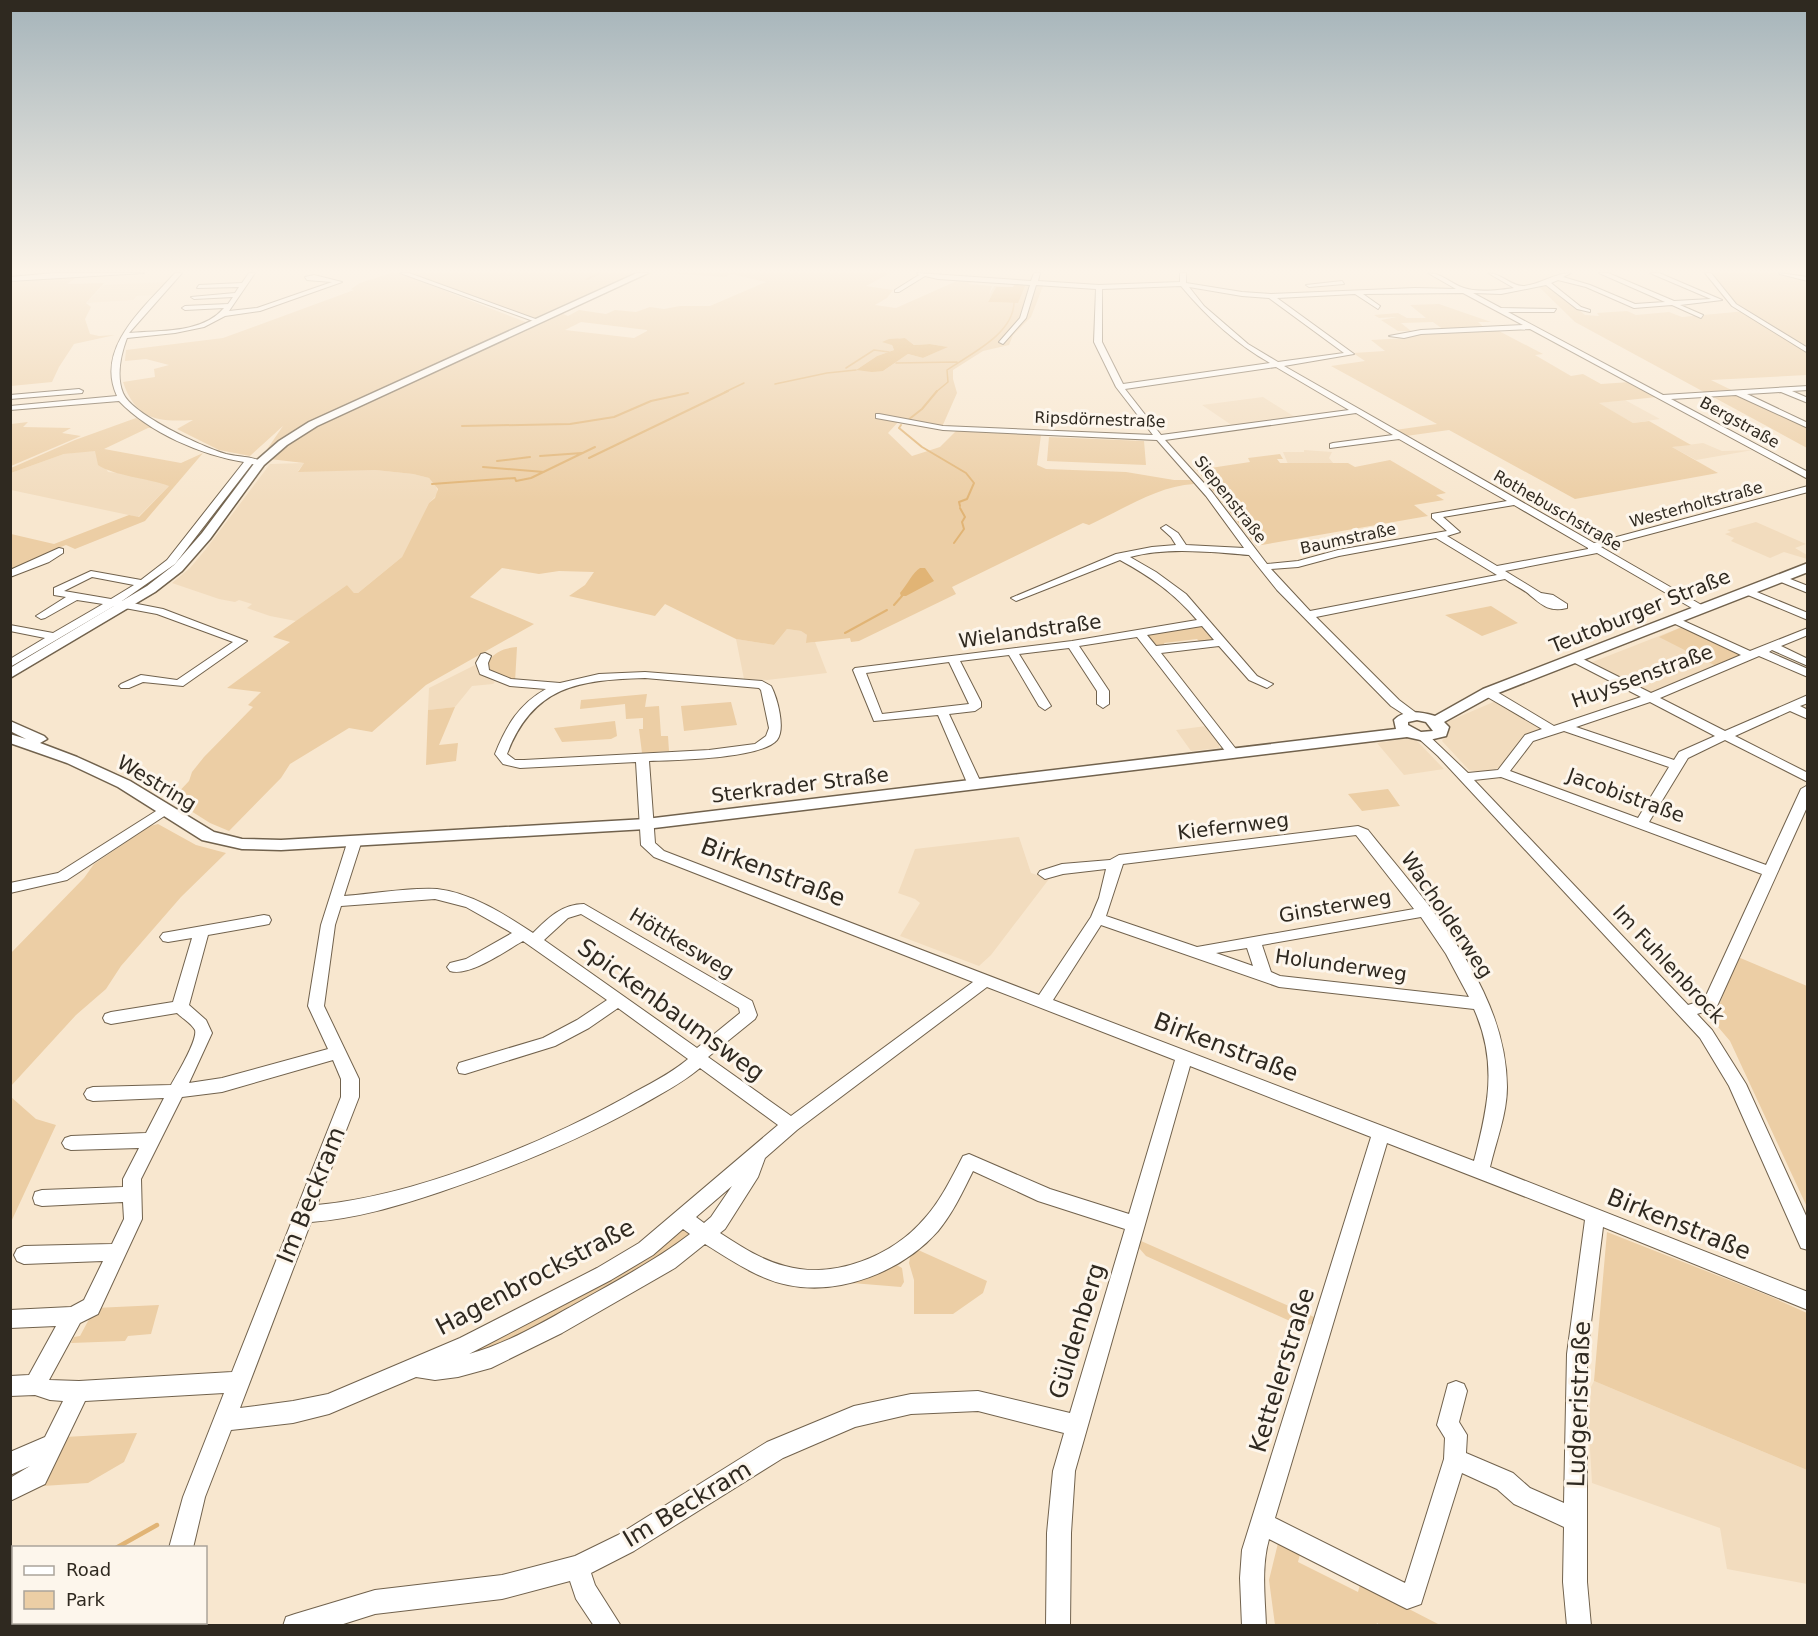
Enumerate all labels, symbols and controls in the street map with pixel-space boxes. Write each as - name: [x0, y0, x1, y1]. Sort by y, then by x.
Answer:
- street label: Bergstraße: [1697, 393, 1783, 452]
- street label: Ripsdörnestraße: [1034, 408, 1166, 431]
- street label: Siepenstraße: [1191, 452, 1271, 547]
- street label: Rothebuschstraße: [1490, 466, 1625, 555]
- street label: Westerholtstraße: [1627, 478, 1765, 531]
- street label: Baumstraße: [1298, 519, 1398, 558]
- street label: Teutoburger Straße: [1545, 564, 1734, 659]
- street label: Wielandstraße: [957, 609, 1103, 653]
- street label: Huyssenstraße: [1568, 639, 1716, 713]
- street label: Westring: [113, 750, 201, 816]
- street label: Sterkrader Straße: [710, 762, 890, 808]
- street label: Jacobistraße: [1562, 762, 1688, 827]
- street label: Kiefernweg: [1176, 807, 1290, 845]
- street label: Birkenstraße: [697, 832, 849, 912]
- street label: Wacholderweg: [1396, 847, 1498, 983]
- street label: Ginsterweg: [1277, 884, 1393, 928]
- street label: Im Fuhlenbrock: [1608, 900, 1730, 1029]
- street label: Höttkesweg: [625, 902, 739, 984]
- street label: Spickenbaumsweg: [572, 933, 770, 1087]
- street label: Holunderweg: [1274, 944, 1408, 986]
- street label: Birkenstraße: [1150, 1007, 1302, 1087]
- street label: Im Beckram: [271, 1123, 351, 1267]
- street label: Birkenstraße: [1603, 1182, 1755, 1266]
- street label: Hagenbrockstraße: [431, 1213, 639, 1341]
- street label: Güldenberg: [1043, 1260, 1111, 1402]
- street label: Kettelerstraße: [1244, 1284, 1320, 1456]
- street label: Ludgeristraße: [1562, 1320, 1596, 1488]
- street label: Im Beckram: [618, 1455, 756, 1553]
- legend: [12, 1546, 207, 1624]
- text: Road: [66, 1559, 111, 1580]
- text: Park: [66, 1589, 105, 1610]

